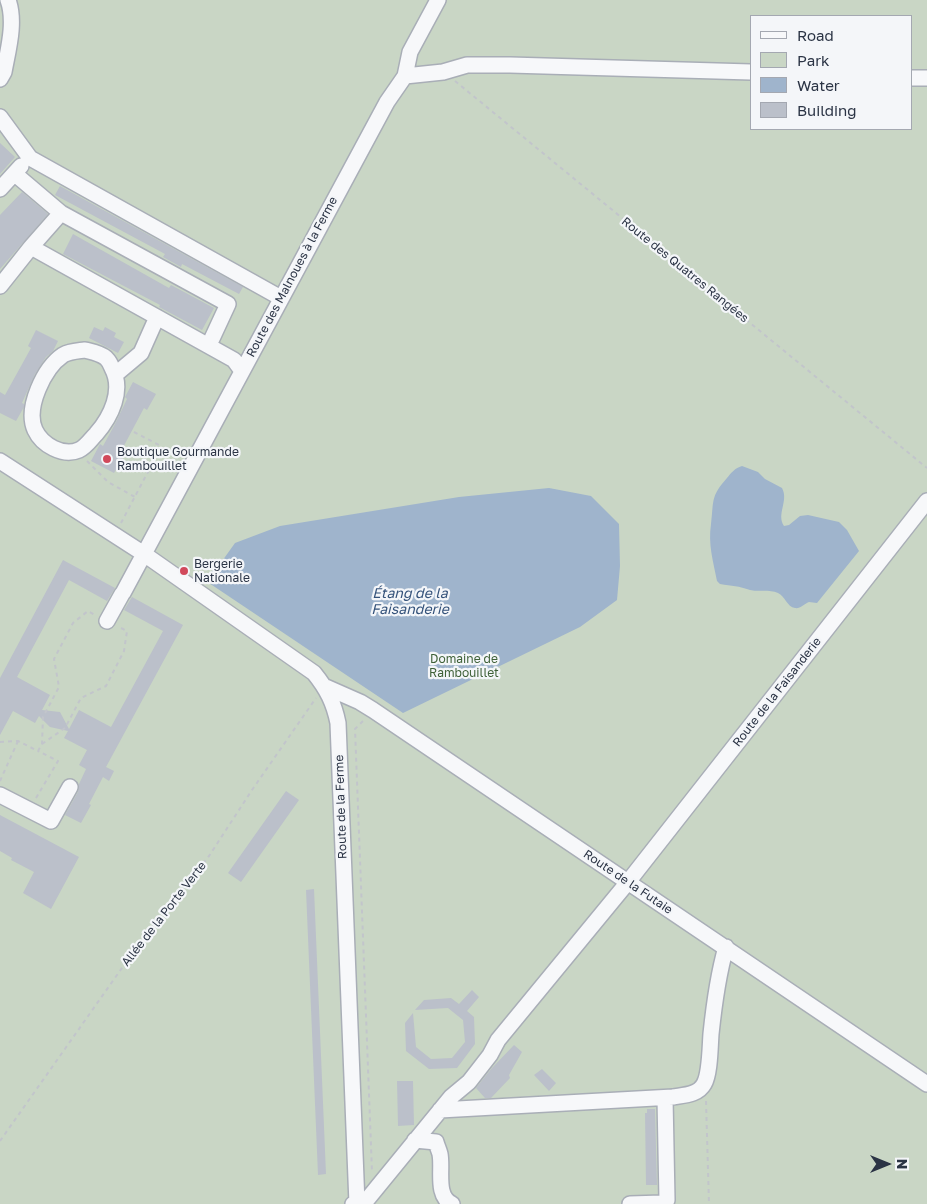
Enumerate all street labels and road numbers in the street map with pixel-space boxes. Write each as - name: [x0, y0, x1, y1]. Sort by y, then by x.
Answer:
- street label: Route des Malnoues à la Ferme: [243, 194, 341, 360]
- street label: Route des Quatres Rangées: [619, 214, 751, 326]
- street label: Route de la Faisanderie: [730, 634, 824, 750]
- street label: Route de la Ferme: [332, 755, 350, 859]
- street label: Route de la Futaie: [581, 847, 675, 917]
- street label: Allée de la Porte Verte: [119, 859, 209, 969]

